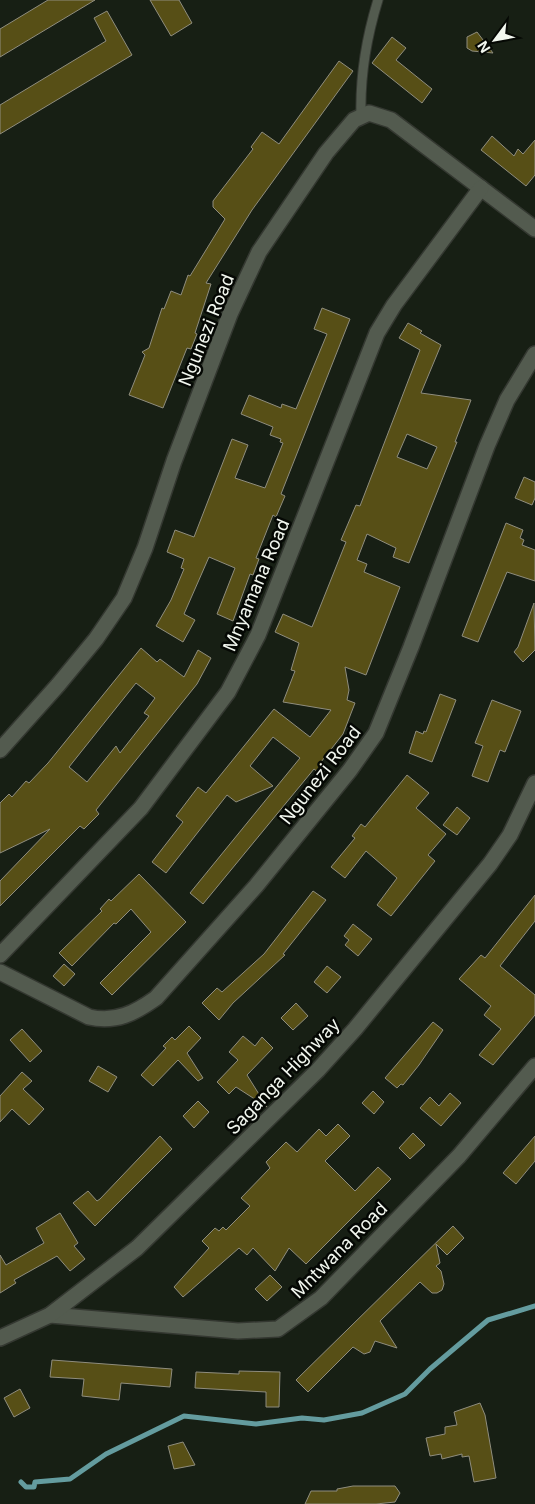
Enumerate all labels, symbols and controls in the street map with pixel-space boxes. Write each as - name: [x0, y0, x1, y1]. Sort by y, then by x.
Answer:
- north arrow: [470, 15, 520, 65]
- text: N: [474, 38, 494, 56]
- street label: Ngunezi Road: [174, 271, 238, 389]
- street label: Mnyamana Road: [219, 516, 293, 654]
- street label: Ngunezi Road: [275, 722, 365, 828]
- street label: Saganga Highway: [222, 1013, 344, 1139]
- street label: Mntwana Road: [287, 1198, 391, 1302]

